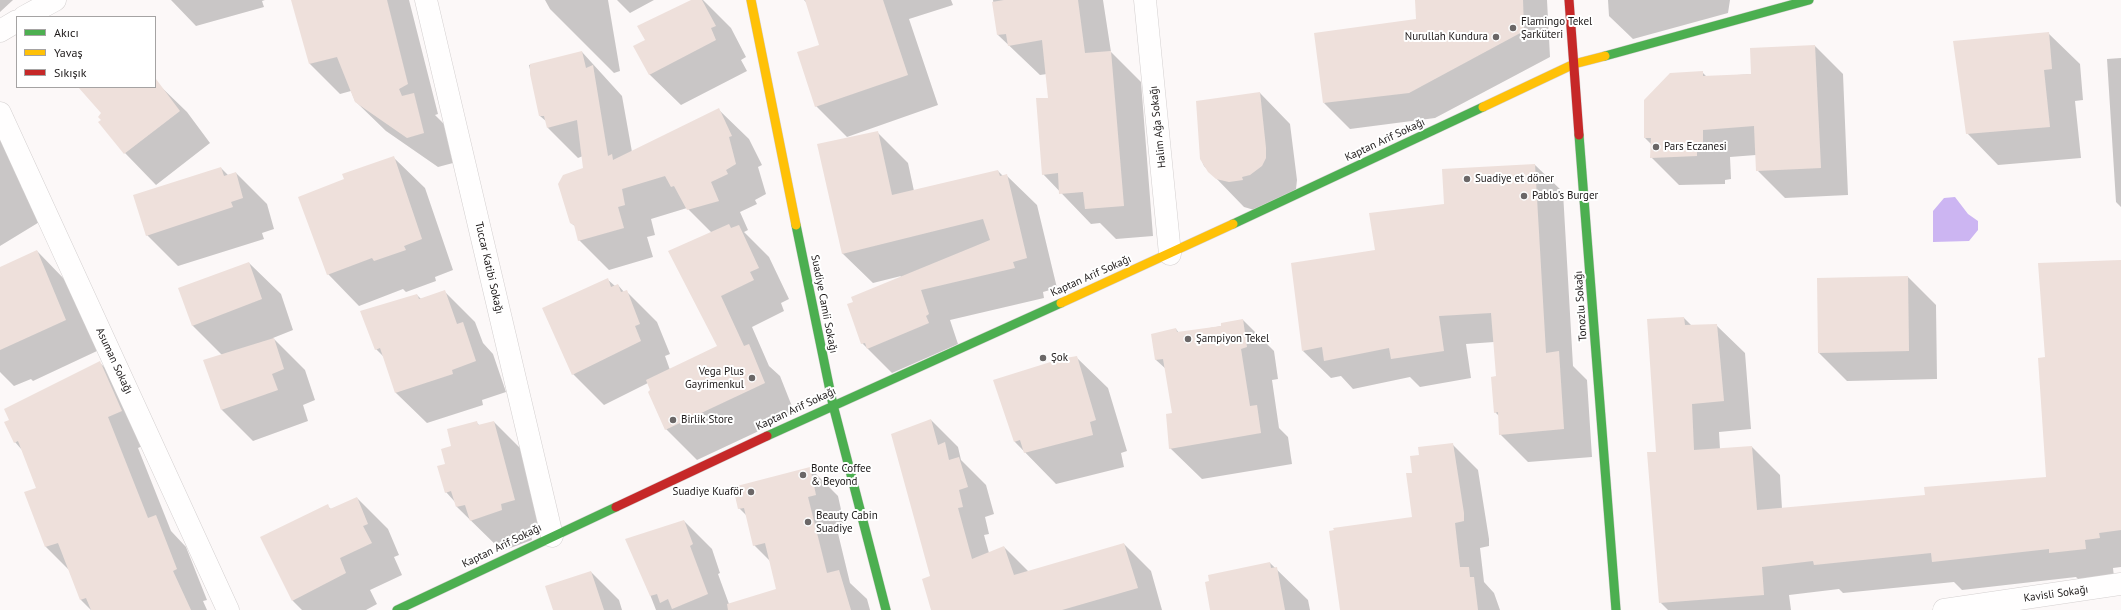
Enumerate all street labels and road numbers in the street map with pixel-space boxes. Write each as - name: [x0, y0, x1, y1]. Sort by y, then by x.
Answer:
- street label: Halim Ağa Sokağı: [1147, 85, 1169, 169]
- street label: Kaptan Arif Sokağı: [1343, 116, 1427, 164]
- street label: Tuccar Katibi Sokağı: [472, 221, 506, 315]
- street label: Kaptan Arif Sokağı: [1049, 252, 1133, 300]
- street label: Suadiye Camii Sokağı: [808, 254, 840, 354]
- street label: Tonozlu Sokağı: [1572, 270, 1590, 342]
- street label: Asuman Sokağı: [93, 326, 135, 396]
- street label: Kaptan Arif Sokağı: [754, 385, 838, 433]
- street label: Kaptan Arif Sokağı: [460, 521, 544, 571]
- street label: Kavisli Sokağı: [2023, 583, 2089, 605]

